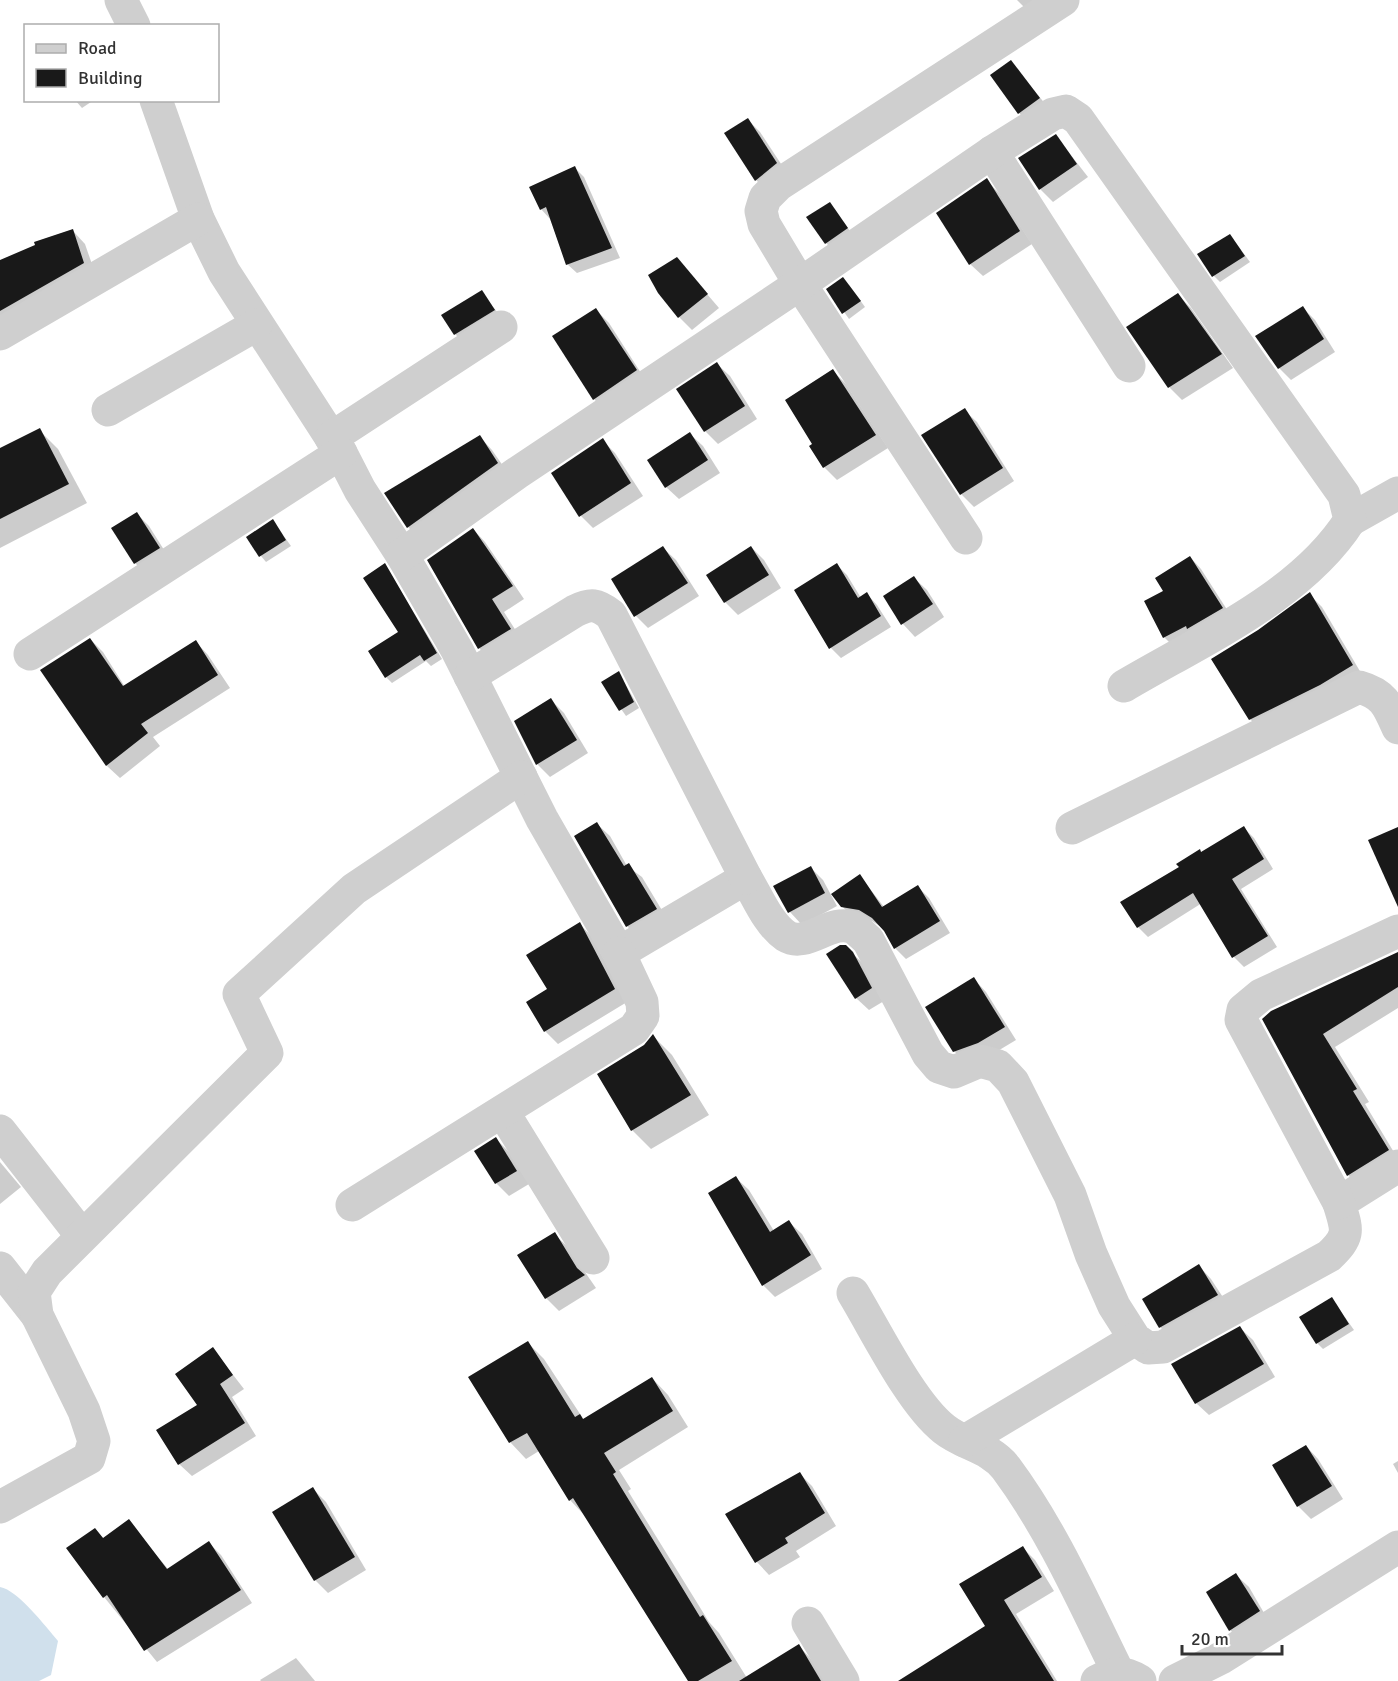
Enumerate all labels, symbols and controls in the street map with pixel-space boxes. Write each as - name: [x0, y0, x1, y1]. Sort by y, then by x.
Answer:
- legend: [24, 24, 219, 102]
- text: Road: [78, 37, 117, 59]
- text: Building: [78, 67, 142, 89]
- scale bar: [1182, 1618, 1282, 1656]
- text: 20 m: [1191, 1628, 1229, 1650]

